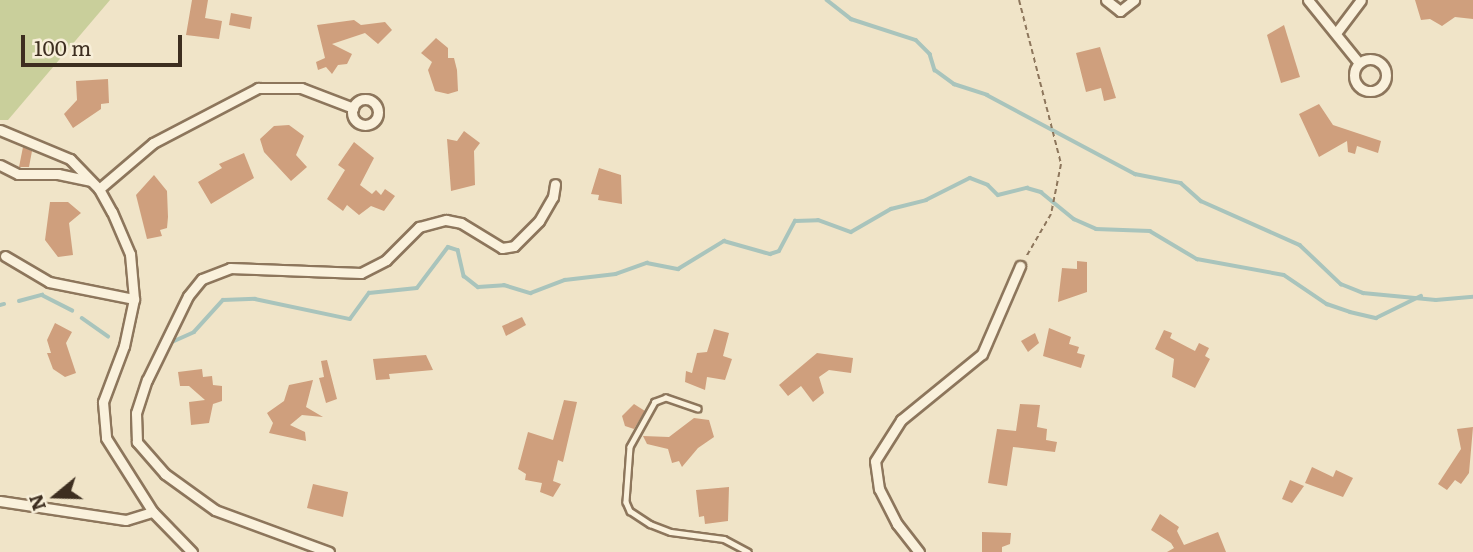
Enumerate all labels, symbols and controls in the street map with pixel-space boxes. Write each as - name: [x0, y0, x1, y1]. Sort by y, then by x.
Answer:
- scale bar: [24, 21, 186, 65]
- text: 100 m: [34, 31, 91, 62]
- north arrow: [21, 461, 91, 531]
- text: N: [20, 491, 52, 515]

